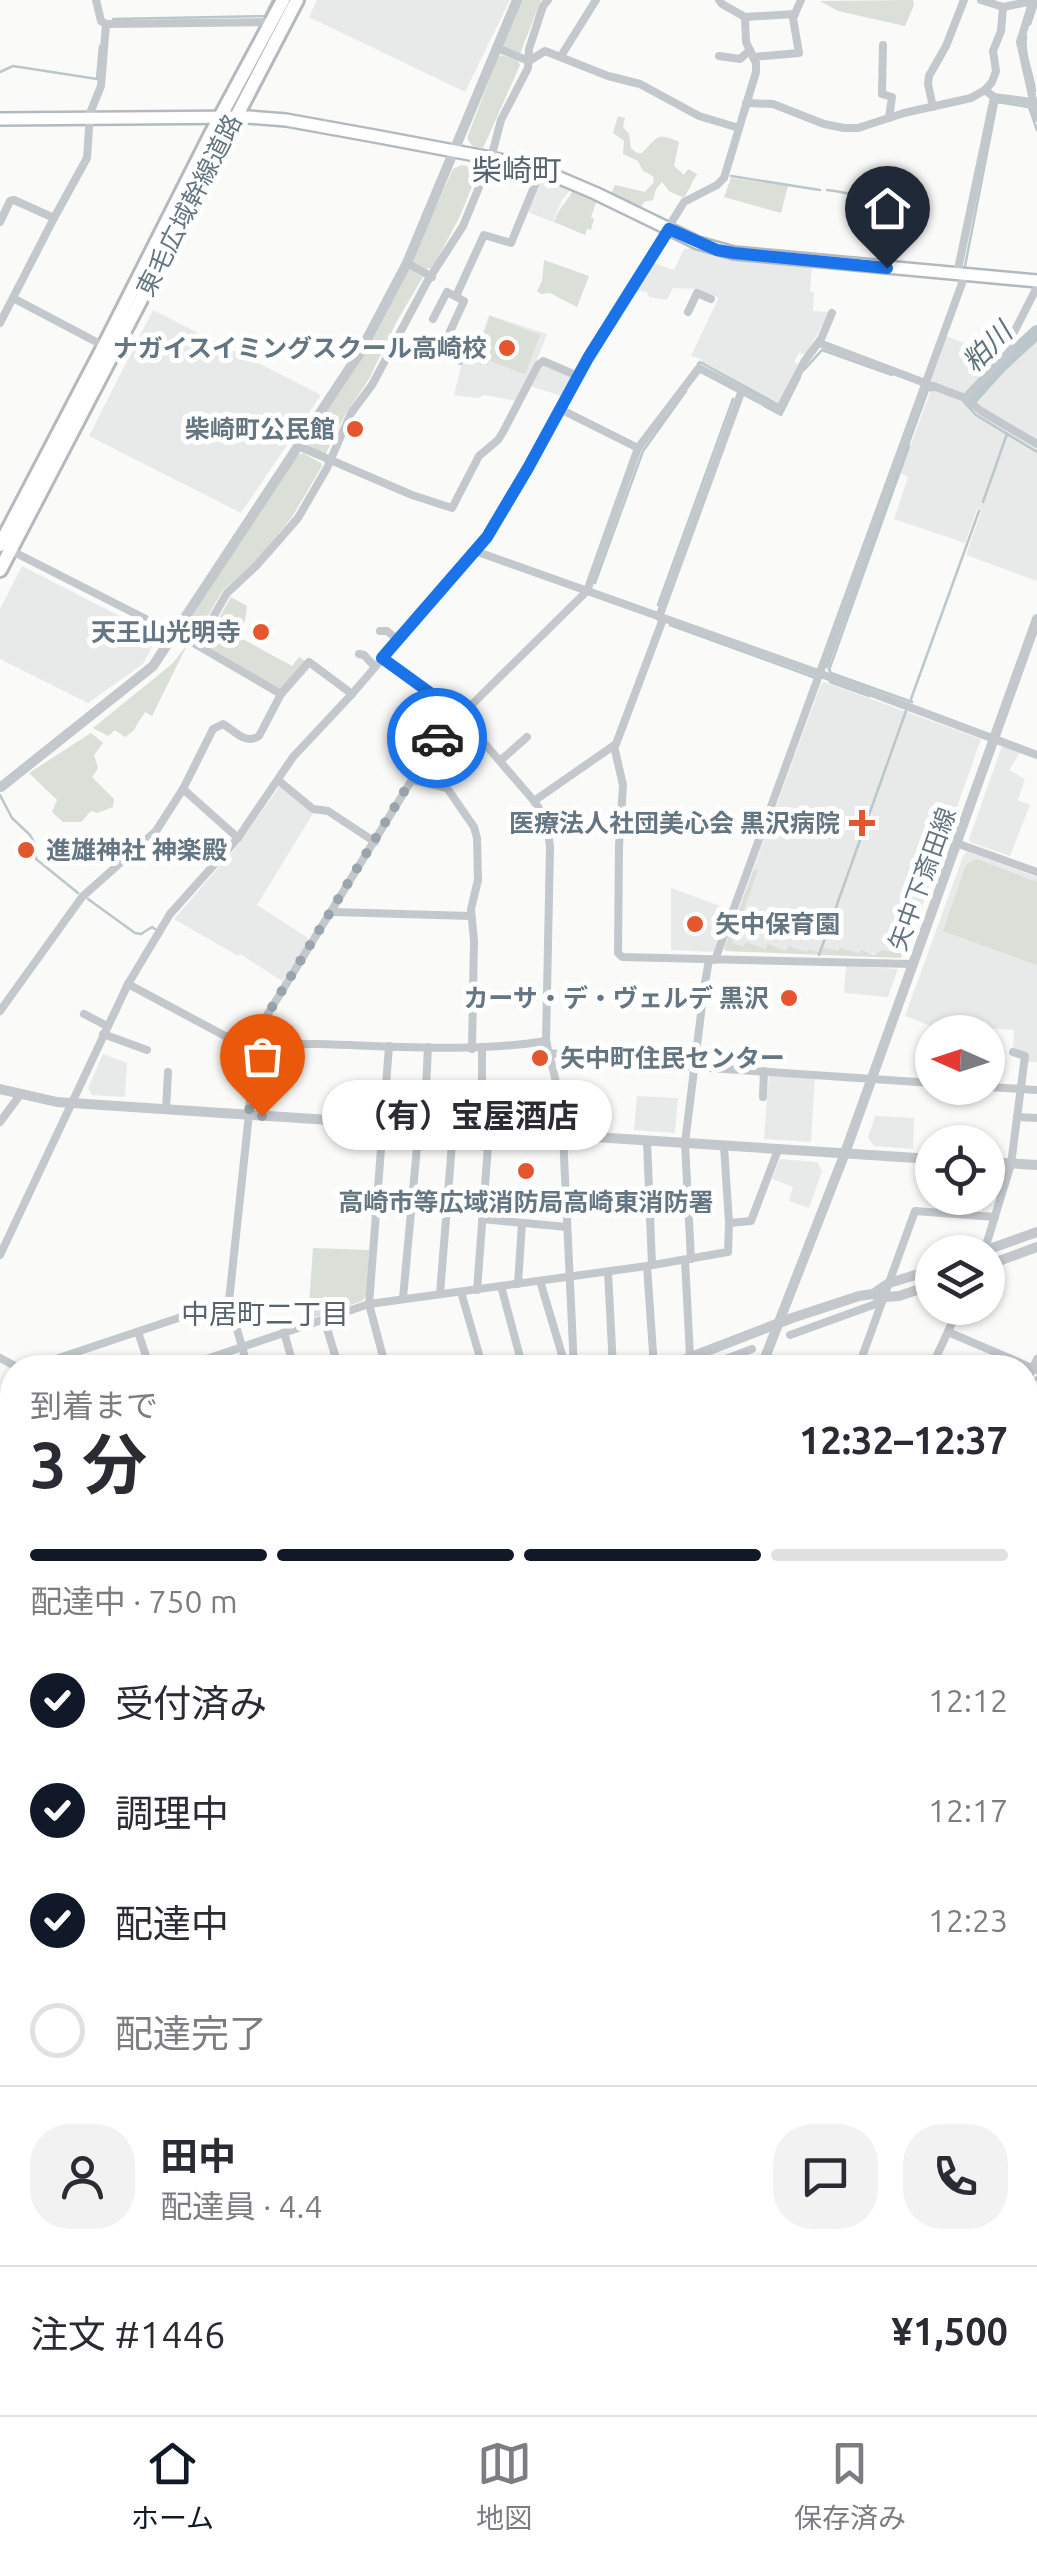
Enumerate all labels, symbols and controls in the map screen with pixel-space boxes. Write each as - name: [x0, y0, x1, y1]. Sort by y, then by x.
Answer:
- street label: 東毛広域幹線道路: [131, 110, 247, 300]
- district label: 柴崎町: [472, 153, 562, 187]
- pin: [845, 166, 930, 269]
- icon: home: [860, 181, 915, 236]
- water label: 粕川: [956, 314, 1020, 377]
- place label: ナガイスイミングスクール高崎校: [113, 334, 487, 362]
- marker: ナガイスイミングスクール高崎校: [496, 337, 518, 359]
- place label: 柴崎町公民館: [185, 415, 335, 443]
- marker: 柴崎町公民館: [344, 418, 366, 440]
- place label: 天王山光明寺: [91, 618, 241, 646]
- marker: 天王山光明寺: [250, 621, 272, 643]
- courier: [387, 688, 487, 788]
- icon: car: [410, 711, 465, 766]
- street label: 矢中下斎田線: [883, 804, 961, 954]
- place label: 医療法人社団美心会 黒沢病院: [509, 809, 840, 837]
- marker: 医療法人社団美心会 黒沢病院: [849, 810, 875, 836]
- place label: 進雄神社 神楽殿: [46, 836, 227, 864]
- marker: 進雄神社 神楽殿: [15, 839, 37, 861]
- place label: 矢中保育園: [715, 910, 840, 938]
- marker: 矢中保育園: [684, 913, 706, 935]
- place label: カーサ・デ・ヴェルデ 黒沢: [464, 984, 769, 1012]
- marker: カーサ・デ・ヴェルデ 黒沢: [778, 987, 800, 1009]
- pin: [220, 1014, 305, 1117]
- north arrow: [915, 1015, 1005, 1105]
- map controls: [915, 1015, 1005, 1325]
- icon: bag: [235, 1029, 290, 1084]
- place label: 矢中町住民センター: [560, 1044, 785, 1072]
- marker: 矢中町住民センター: [529, 1047, 551, 1069]
- callout: （有）宝屋酒店: [322, 1081, 612, 1151]
- text: （有）宝屋酒店: [355, 1097, 579, 1133]
- button: locate: [915, 1125, 1005, 1215]
- marker: 高崎市等広域消防局高崎東消防署: [515, 1160, 537, 1182]
- place label: 高崎市等広域消防局高崎東消防署: [338, 1188, 714, 1216]
- button: layers: [915, 1235, 1005, 1325]
- district label: 中居町二丁目: [181, 1298, 349, 1329]
- text: 到着まで: [30, 1387, 158, 1423]
- text: 12:32–12:37: [799, 1419, 1008, 1461]
- text: 3 分: [30, 1427, 147, 1500]
- text: 配達中 · 750 m: [30, 1583, 238, 1619]
- icon: check: [30, 1673, 85, 1728]
- text: 受付済み: [115, 1682, 267, 1724]
- text: 12:12: [928, 1682, 1008, 1718]
- icon: check: [30, 1783, 85, 1838]
- text: 調理中: [115, 1792, 229, 1834]
- text: 12:17: [928, 1792, 1008, 1828]
- icon: check: [30, 1893, 85, 1948]
- text: 配達中: [115, 1902, 229, 1944]
- text: 12:23: [928, 1902, 1008, 1938]
- text: 配達完了: [115, 2012, 267, 2054]
- button: person: [30, 2124, 135, 2229]
- button: chat: [773, 2124, 878, 2229]
- button: phone: [903, 2124, 1008, 2229]
- text: 田中: [160, 2135, 236, 2177]
- text: 配達員 · 4.4: [160, 2188, 323, 2224]
- text: ¥1,500: [891, 2310, 1008, 2352]
- text: 注文 #1446: [30, 2313, 225, 2355]
- tab: ホーム: [131, 2436, 214, 2536]
- tab: 地図: [476, 2436, 532, 2536]
- tab: 保存済み: [794, 2436, 906, 2536]

